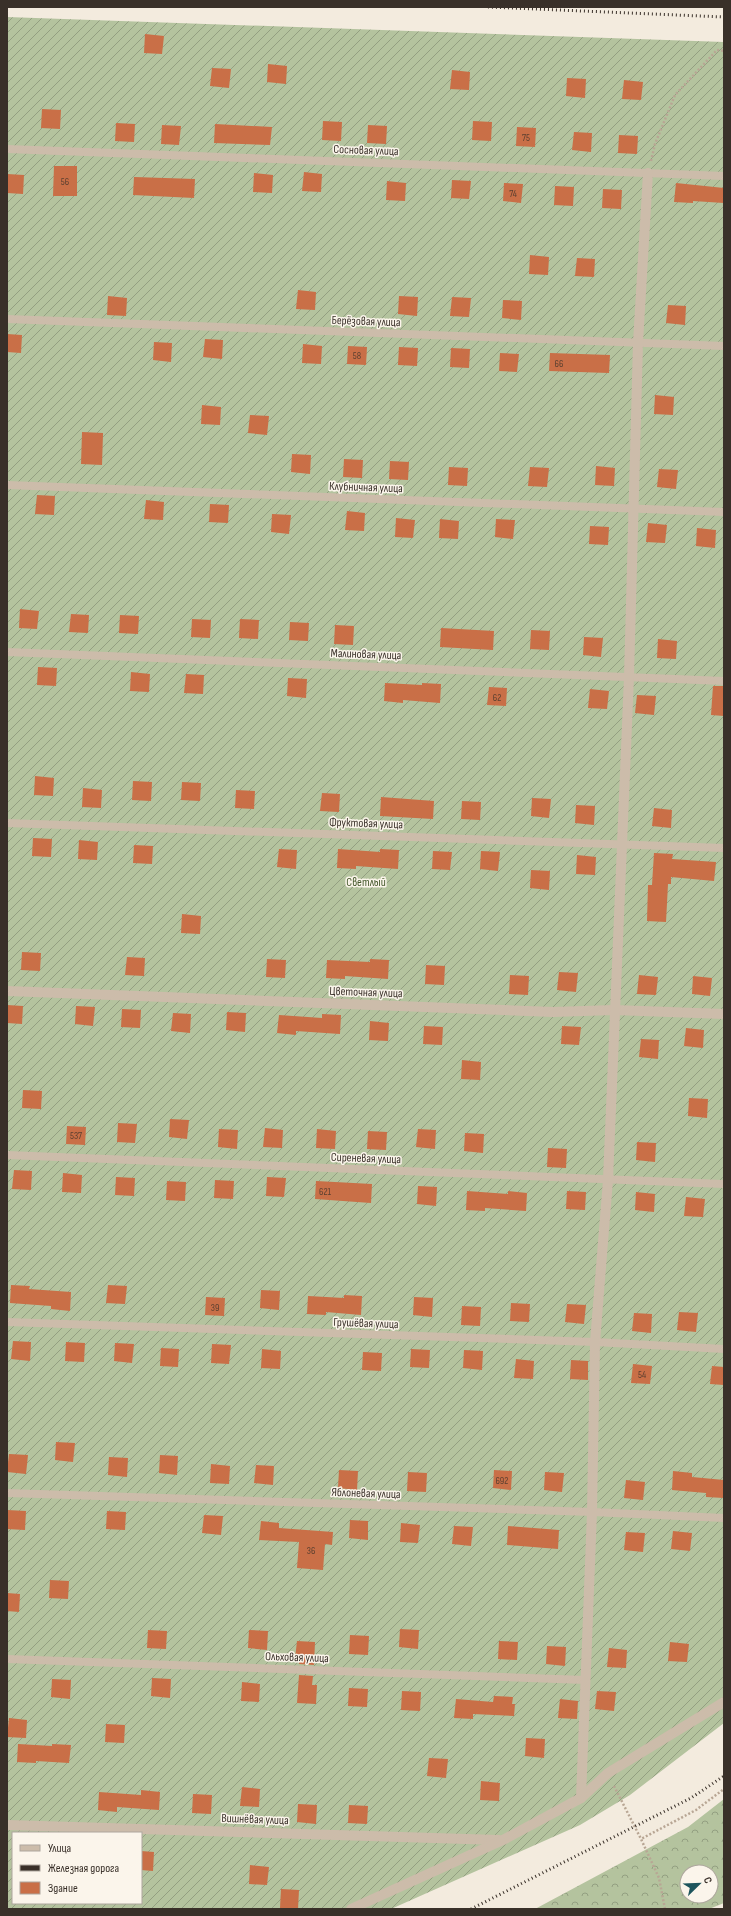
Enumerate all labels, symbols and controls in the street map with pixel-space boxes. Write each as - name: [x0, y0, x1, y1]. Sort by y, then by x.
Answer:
- house number: 75: [522, 132, 530, 144]
- street label: Сосновая улица: [333, 142, 399, 159]
- house number: 56: [61, 176, 69, 188]
- house number: 74: [509, 188, 517, 200]
- street label: Берёзовая улица: [331, 313, 401, 330]
- house number: 58: [353, 350, 361, 362]
- house number: 66: [555, 358, 563, 370]
- street label: Клубничная улица: [329, 479, 403, 496]
- street label: Малиновая улица: [330, 646, 402, 663]
- house number: 62: [493, 692, 501, 704]
- street label: Фруктовая улица: [329, 815, 404, 832]
- park label: Светлый: [346, 875, 386, 890]
- street label: Цветочная улица: [329, 984, 403, 1001]
- house number: 537: [70, 1130, 82, 1142]
- street label: Сиреневая улица: [331, 1150, 402, 1167]
- house number: 621: [319, 1186, 332, 1198]
- house number: 39: [211, 1302, 219, 1314]
- street label: Грушёвая улица: [333, 1315, 399, 1332]
- house number: 54: [638, 1369, 646, 1381]
- house number: 692: [496, 1475, 508, 1487]
- street label: Яблоневая улица: [331, 1485, 401, 1502]
- house number: 36: [307, 1545, 315, 1557]
- street label: Ольховая улица: [265, 1649, 329, 1666]
- street label: Вишнёвая улица: [221, 1811, 289, 1828]
- legend: [12, 1832, 142, 1904]
- text: Улица: [48, 1841, 72, 1856]
- text: Железная дорога: [48, 1861, 120, 1876]
- north arrow: [679, 1864, 719, 1904]
- text: С: [701, 1875, 715, 1886]
- text: Здание: [48, 1881, 78, 1896]

